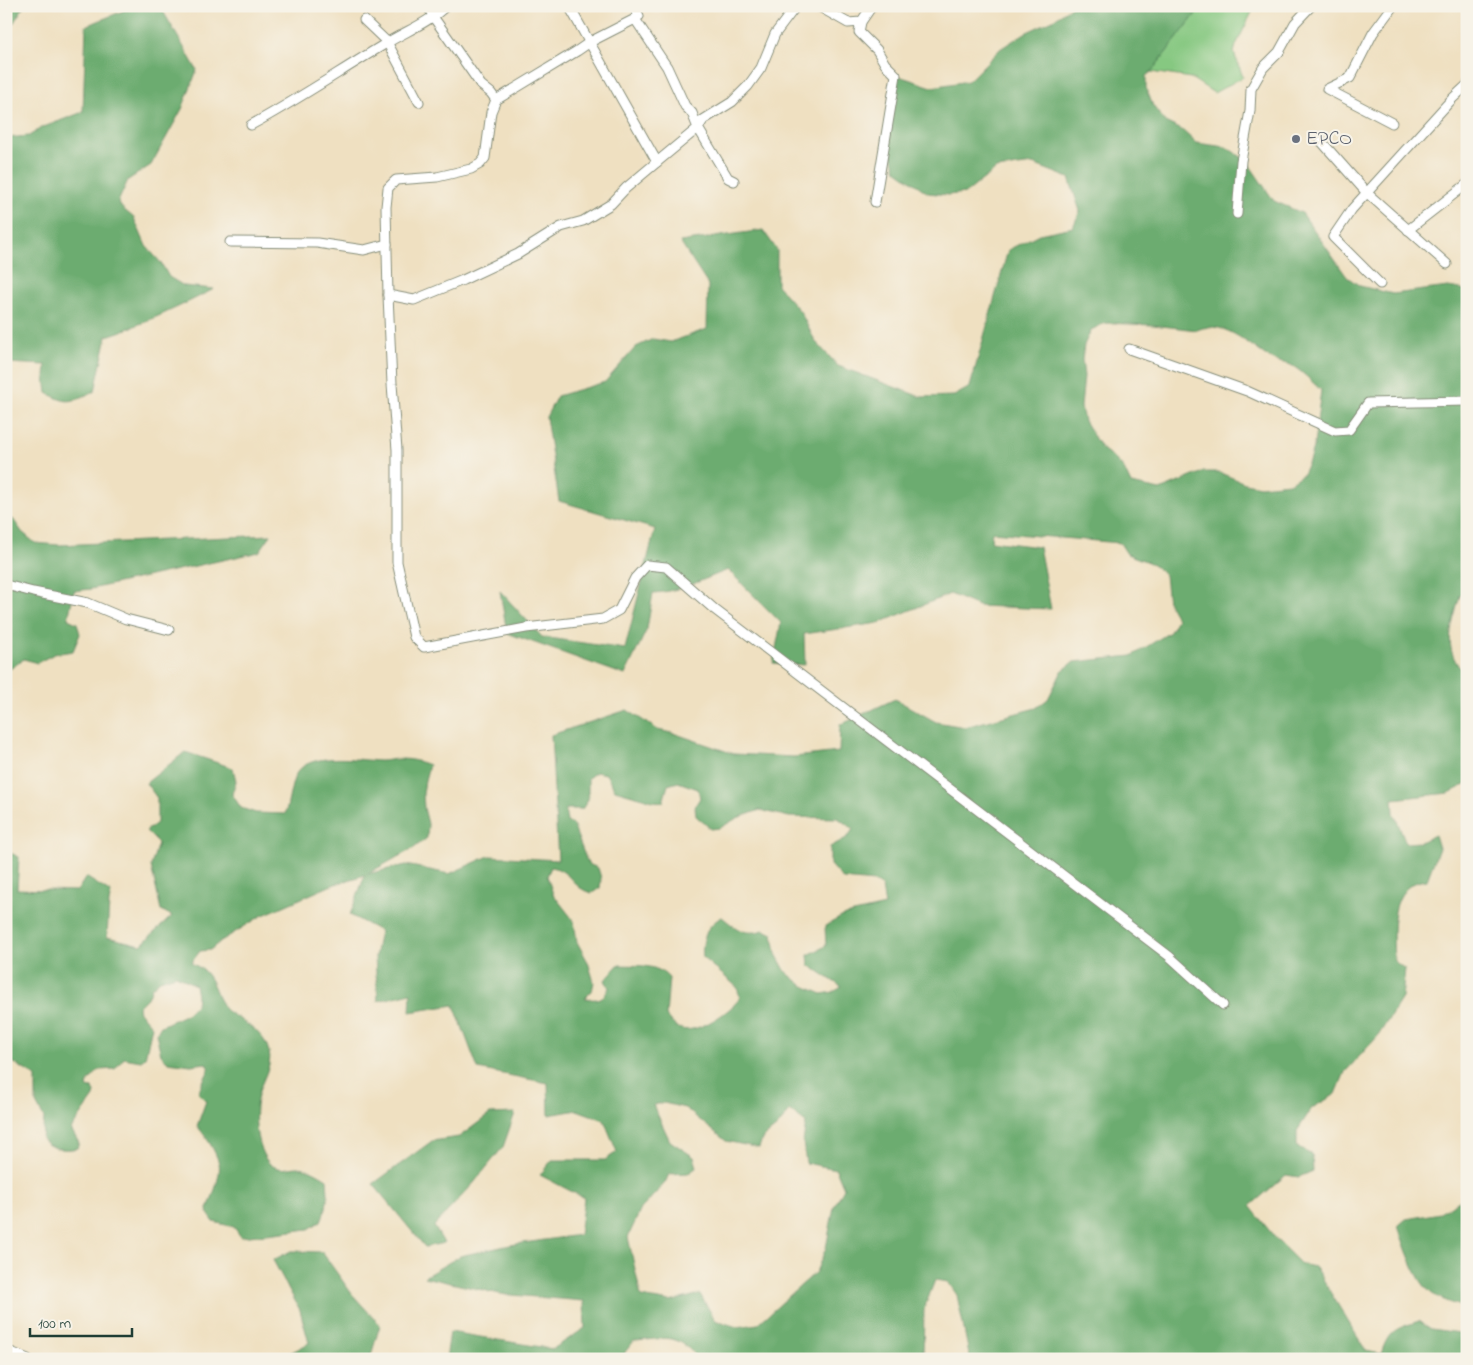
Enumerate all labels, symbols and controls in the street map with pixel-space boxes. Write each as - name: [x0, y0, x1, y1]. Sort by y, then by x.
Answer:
- place label: EPCO: [1306, 125, 1352, 154]
- marker: EPCO: [1290, 133, 1302, 145]
- scale bar: [30, 1305, 132, 1337]
- text: 100 m: [38, 1313, 71, 1335]

